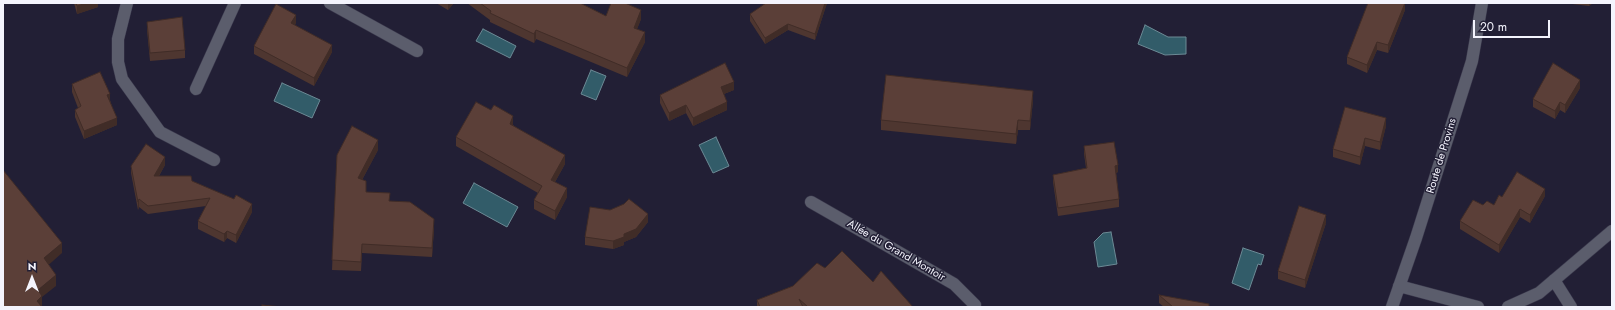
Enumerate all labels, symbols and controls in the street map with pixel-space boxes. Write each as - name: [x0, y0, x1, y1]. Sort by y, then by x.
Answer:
- scale bar: [1475, 12, 1552, 38]
- text: 20 m: [1480, 18, 1507, 36]
- street label: Route de Provins: [1424, 117, 1460, 195]
- street label: Allée du Grand Montoir: [845, 217, 947, 285]
- north arrow: [12, 258, 52, 298]
- text: N: [28, 258, 36, 274]

